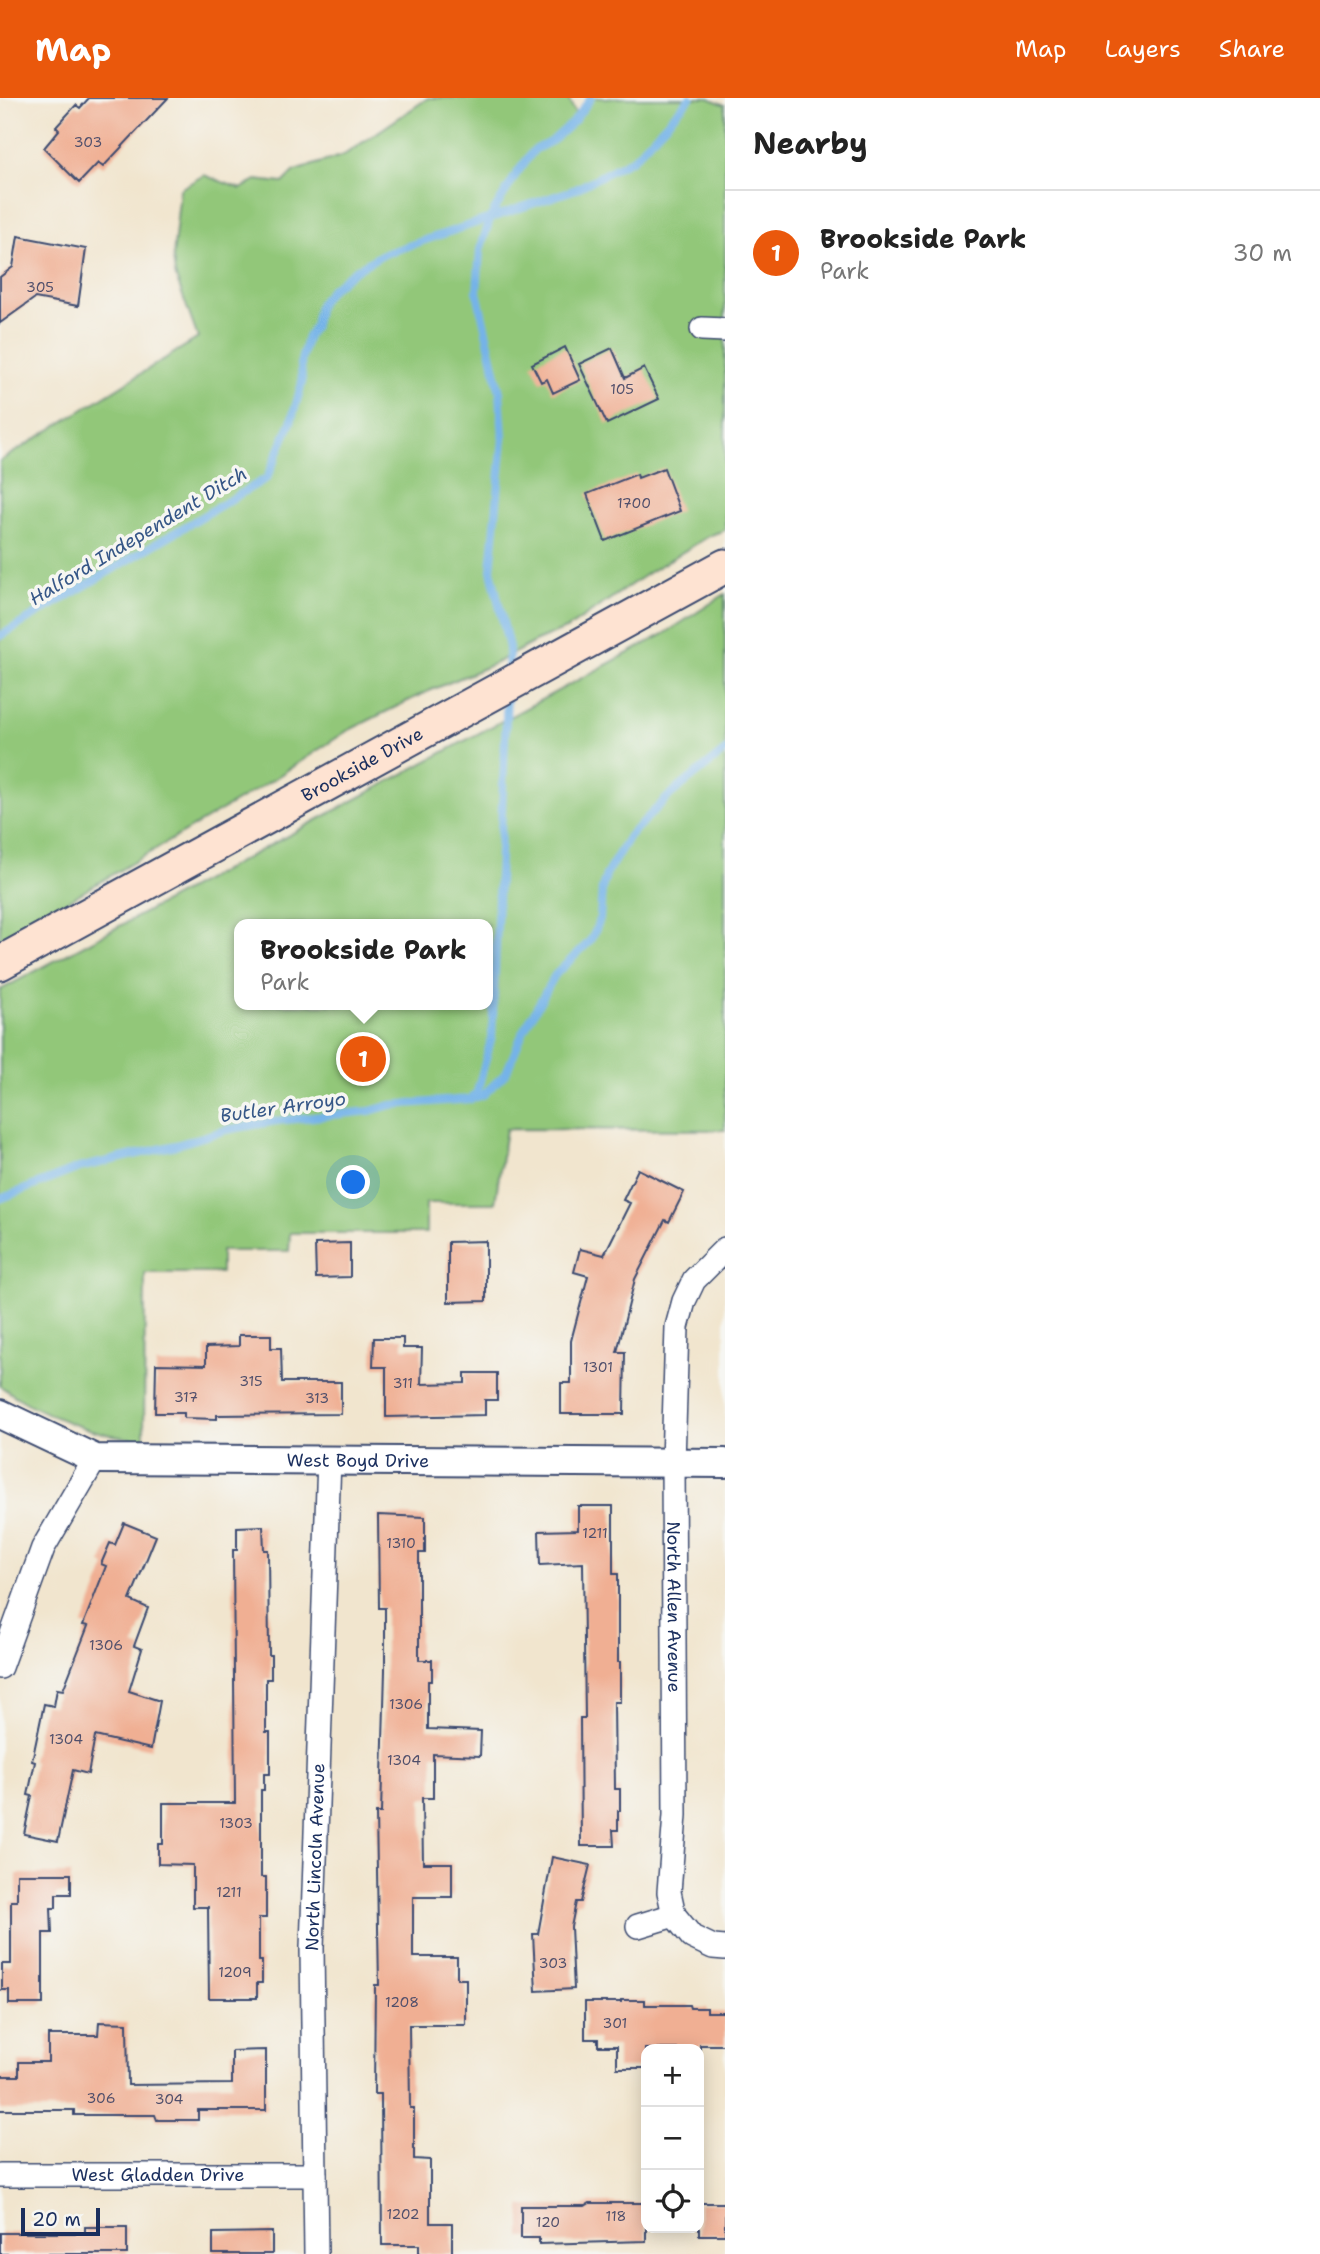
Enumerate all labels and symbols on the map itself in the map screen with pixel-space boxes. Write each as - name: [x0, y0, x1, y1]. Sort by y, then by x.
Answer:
- house number: 303: [74, 133, 102, 151]
- house number: 305: [26, 278, 54, 296]
- house number: 105: [610, 380, 634, 398]
- water label: Halford Independent Ditch: [25, 461, 251, 611]
- house number: 1700: [617, 494, 651, 512]
- street label: Brookside Drive: [297, 722, 427, 808]
- pin: 1: [340, 1033, 386, 1085]
- water label: Butler Arroyo: [218, 1086, 348, 1128]
- your location: [336, 1165, 370, 1199]
- house number: 1301: [583, 1358, 613, 1376]
- house number: 315: [239, 1372, 263, 1390]
- house number: 311: [393, 1374, 413, 1392]
- house number: 317: [174, 1388, 198, 1406]
- house number: 313: [305, 1389, 329, 1407]
- street label: West Boyd Drive: [287, 1448, 429, 1473]
- street label: North Allen Avenue: [661, 1521, 686, 1693]
- house number: 1211: [582, 1524, 608, 1542]
- house number: 1310: [386, 1534, 416, 1552]
- house number: 1306: [89, 1636, 123, 1654]
- house number: 1306: [389, 1695, 423, 1713]
- house number: 1304: [49, 1730, 83, 1748]
- house number: 1304: [387, 1751, 421, 1769]
- street label: North Lincoln Avenue: [300, 1763, 330, 1951]
- house number: 1303: [219, 1814, 253, 1832]
- house number: 1211: [216, 1883, 242, 1901]
- house number: 303: [539, 1954, 567, 1972]
- house number: 1209: [218, 1963, 252, 1981]
- house number: 1208: [385, 1993, 419, 2011]
- house number: 301: [603, 2014, 627, 2032]
- house number: 306: [87, 2089, 115, 2107]
- house number: 304: [155, 2090, 184, 2108]
- street label: West Gladden Drive: [71, 2163, 245, 2187]
- scale bar: [21, 2205, 100, 2237]
- house number: 1202: [386, 2205, 420, 2223]
- house number: 118: [606, 2207, 626, 2225]
- house number: 120: [536, 2213, 560, 2231]

